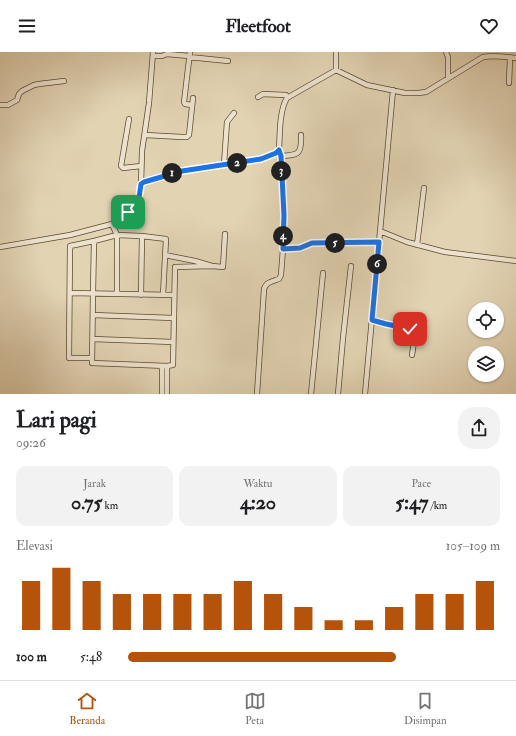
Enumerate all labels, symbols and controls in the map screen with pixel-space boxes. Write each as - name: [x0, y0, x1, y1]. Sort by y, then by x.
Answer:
- icon: menu: [16, 15, 38, 37]
- text: Fleetfoot: [225, 15, 291, 38]
- icon: heart: [478, 15, 500, 37]
- pin: 2: [227, 153, 247, 173]
- text: 2: [234, 156, 240, 169]
- pin: 3: [271, 161, 291, 181]
- pin: 1: [162, 163, 182, 183]
- text: 3: [279, 164, 283, 177]
- text: 1: [170, 166, 174, 179]
- pin: [111, 195, 145, 229]
- icon: arrive: [117, 201, 139, 223]
- pin: 4: [273, 226, 293, 246]
- text: 4: [280, 229, 286, 242]
- pin: 5: [325, 233, 345, 253]
- text: 5: [333, 236, 337, 249]
- pin: 6: [367, 254, 387, 274]
- text: 6: [374, 257, 380, 270]
- map controls: [468, 302, 504, 382]
- button: locate: [468, 302, 504, 338]
- pin: [393, 312, 427, 346]
- icon: check: [399, 318, 421, 340]
- button: layers: [468, 346, 504, 382]
- text: Lari pagi: [16, 406, 97, 434]
- button: share: [458, 407, 500, 449]
- text: 09:26: [16, 435, 46, 451]
- text: Jarak: [83, 477, 106, 490]
- text: Waktu: [243, 477, 273, 490]
- text: Pace: [411, 477, 431, 490]
- text: 0.75: [71, 490, 102, 515]
- text: 4:20: [240, 490, 276, 515]
- text: 5:47: [395, 490, 428, 515]
- text: km: [102, 499, 118, 512]
- text: /km: [428, 499, 447, 512]
- text: Elevasi: [16, 538, 53, 554]
- text: 105–109 m: [446, 538, 500, 554]
- text: 100 m: [16, 649, 47, 665]
- text: 5:48: [80, 649, 102, 665]
- tab: Beranda: [69, 690, 105, 727]
- tab: Peta: [244, 690, 266, 727]
- tab: Disimpan: [404, 690, 447, 727]

